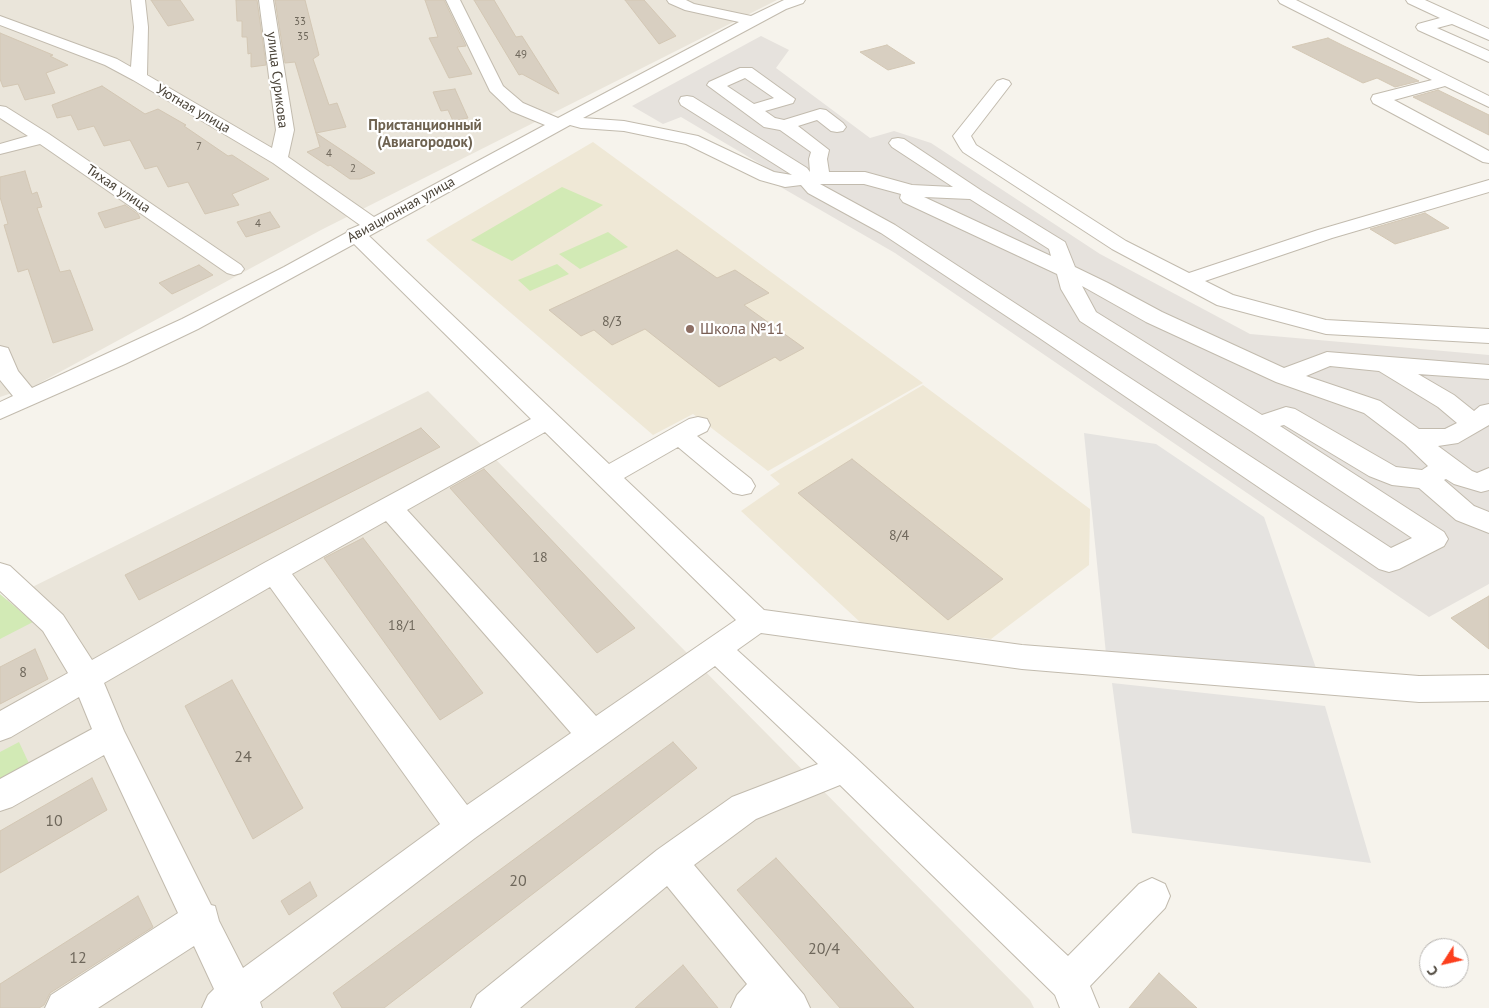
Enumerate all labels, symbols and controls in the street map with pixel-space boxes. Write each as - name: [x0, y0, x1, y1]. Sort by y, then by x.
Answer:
- house number: 33: [294, 15, 306, 29]
- house number: 35: [297, 30, 309, 44]
- street label: улица Сурикова: [263, 31, 291, 129]
- house number: 49: [515, 48, 527, 62]
- street label: Уютная улица: [153, 81, 233, 137]
- district label: Пристанционный (Авиагородок): [368, 117, 482, 152]
- house number: 7: [196, 140, 202, 154]
- house number: 4: [326, 147, 332, 161]
- street label: Тихая улица: [83, 161, 153, 217]
- house number: 2: [350, 162, 356, 176]
- street label: Авиационная улица: [344, 173, 458, 247]
- house number: 4: [255, 217, 261, 231]
- house number: 8/3: [602, 314, 622, 330]
- place label: Школа №11: [700, 319, 784, 339]
- marker: Школа №11: [684, 323, 696, 335]
- house number: 8/4: [889, 528, 909, 544]
- house number: 18: [532, 550, 548, 566]
- house number: 18/1: [388, 618, 416, 634]
- house number: 8: [19, 665, 27, 681]
- house number: 24: [234, 747, 252, 767]
- house number: 10: [45, 811, 63, 831]
- house number: 20: [509, 871, 527, 891]
- north arrow: [1419, 938, 1469, 988]
- house number: 20/4: [808, 939, 840, 959]
- house number: 12: [69, 948, 87, 968]
- text: С: [1423, 963, 1442, 979]

